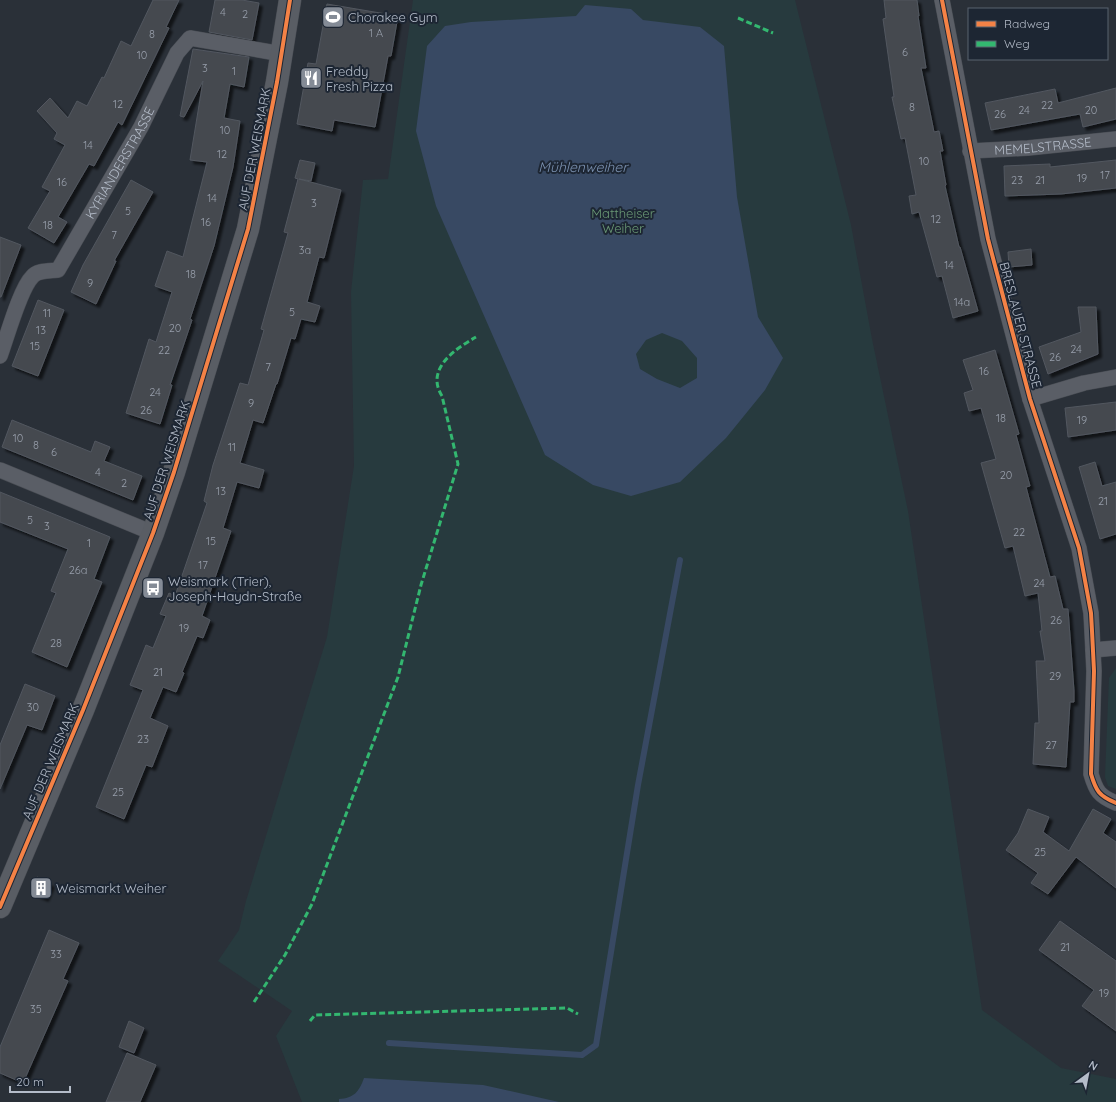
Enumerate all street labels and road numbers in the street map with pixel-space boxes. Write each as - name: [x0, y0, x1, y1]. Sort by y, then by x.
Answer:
- street label: AUF DER WEISMARK: [234, 86, 274, 212]
- street label: KYRIANDERSTRASSE: [82, 104, 158, 221]
- street label: MEMELSTRASSE: [994, 134, 1092, 158]
- street label: BRESLAUER STRASSE: [996, 260, 1046, 390]
- street label: AUF DER WEISMARK: [139, 398, 193, 522]
- street label: AUF DER WEISMARK: [18, 700, 82, 821]

